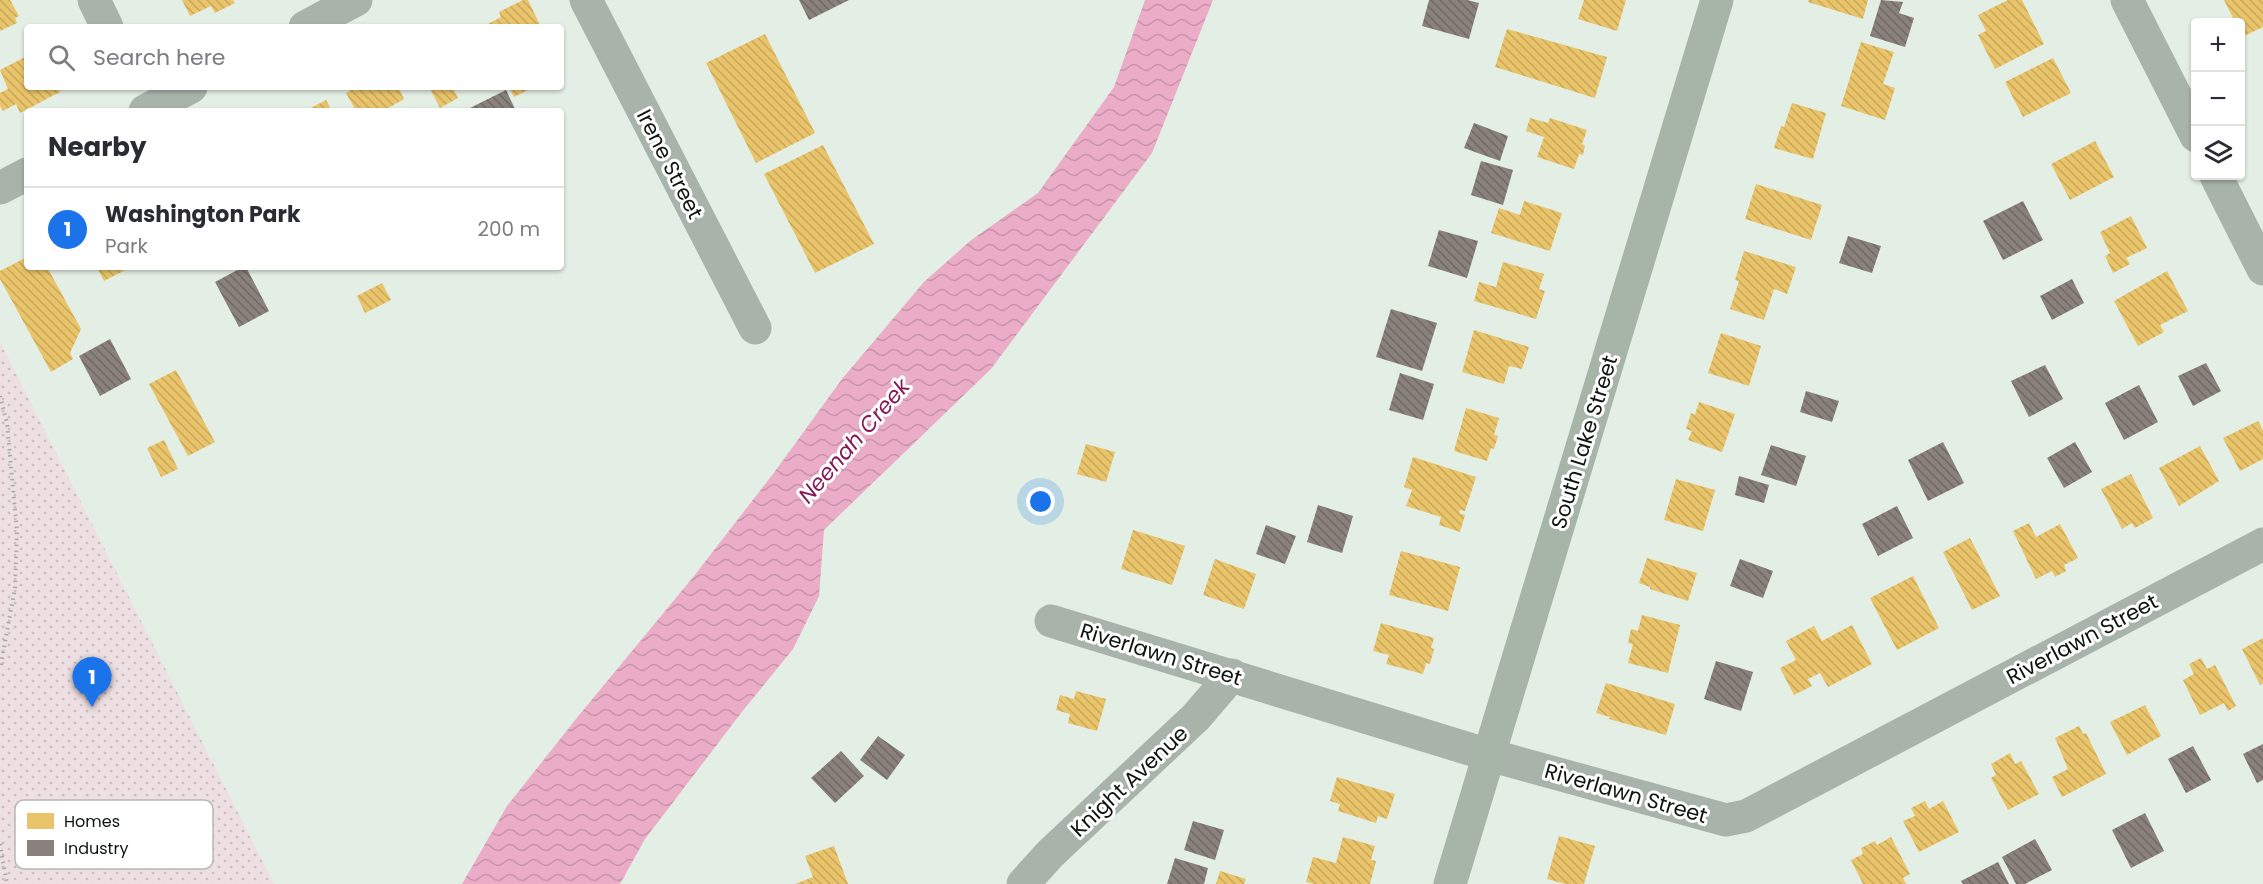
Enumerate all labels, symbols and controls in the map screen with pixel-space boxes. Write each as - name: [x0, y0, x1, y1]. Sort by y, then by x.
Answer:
- map controls: [2191, 18, 2245, 180]
- button: +: [2191, 18, 2245, 72]
- search box: [24, 24, 564, 90]
- icon: search: [45, 41, 78, 74]
- text: Search here: [93, 42, 226, 73]
- button: −: [2191, 72, 2245, 126]
- street label: Irene Street: [630, 104, 710, 224]
- button: layers: [2191, 126, 2245, 180]
- text: Nearby: [48, 129, 146, 165]
- text: Washington Park: [105, 199, 301, 230]
- text: 1: [64, 215, 71, 243]
- text: 200 m: [477, 215, 540, 243]
- text: Park: [105, 232, 148, 260]
- street label: South Lake Street: [1544, 352, 1624, 532]
- water label: Neenah Creek: [791, 371, 918, 510]
- your location: [1026, 487, 1055, 516]
- street label: Riverlawn Street: [2001, 587, 2163, 691]
- street label: Riverlawn Street: [1077, 616, 1245, 692]
- pin: 1: [72, 658, 112, 707]
- street label: Knight Avenue: [1064, 719, 1194, 843]
- street label: Riverlawn Street: [1541, 756, 1711, 830]
- legend: [15, 800, 213, 869]
- text: Homes: [64, 810, 120, 833]
- text: Industry: [64, 837, 128, 860]

